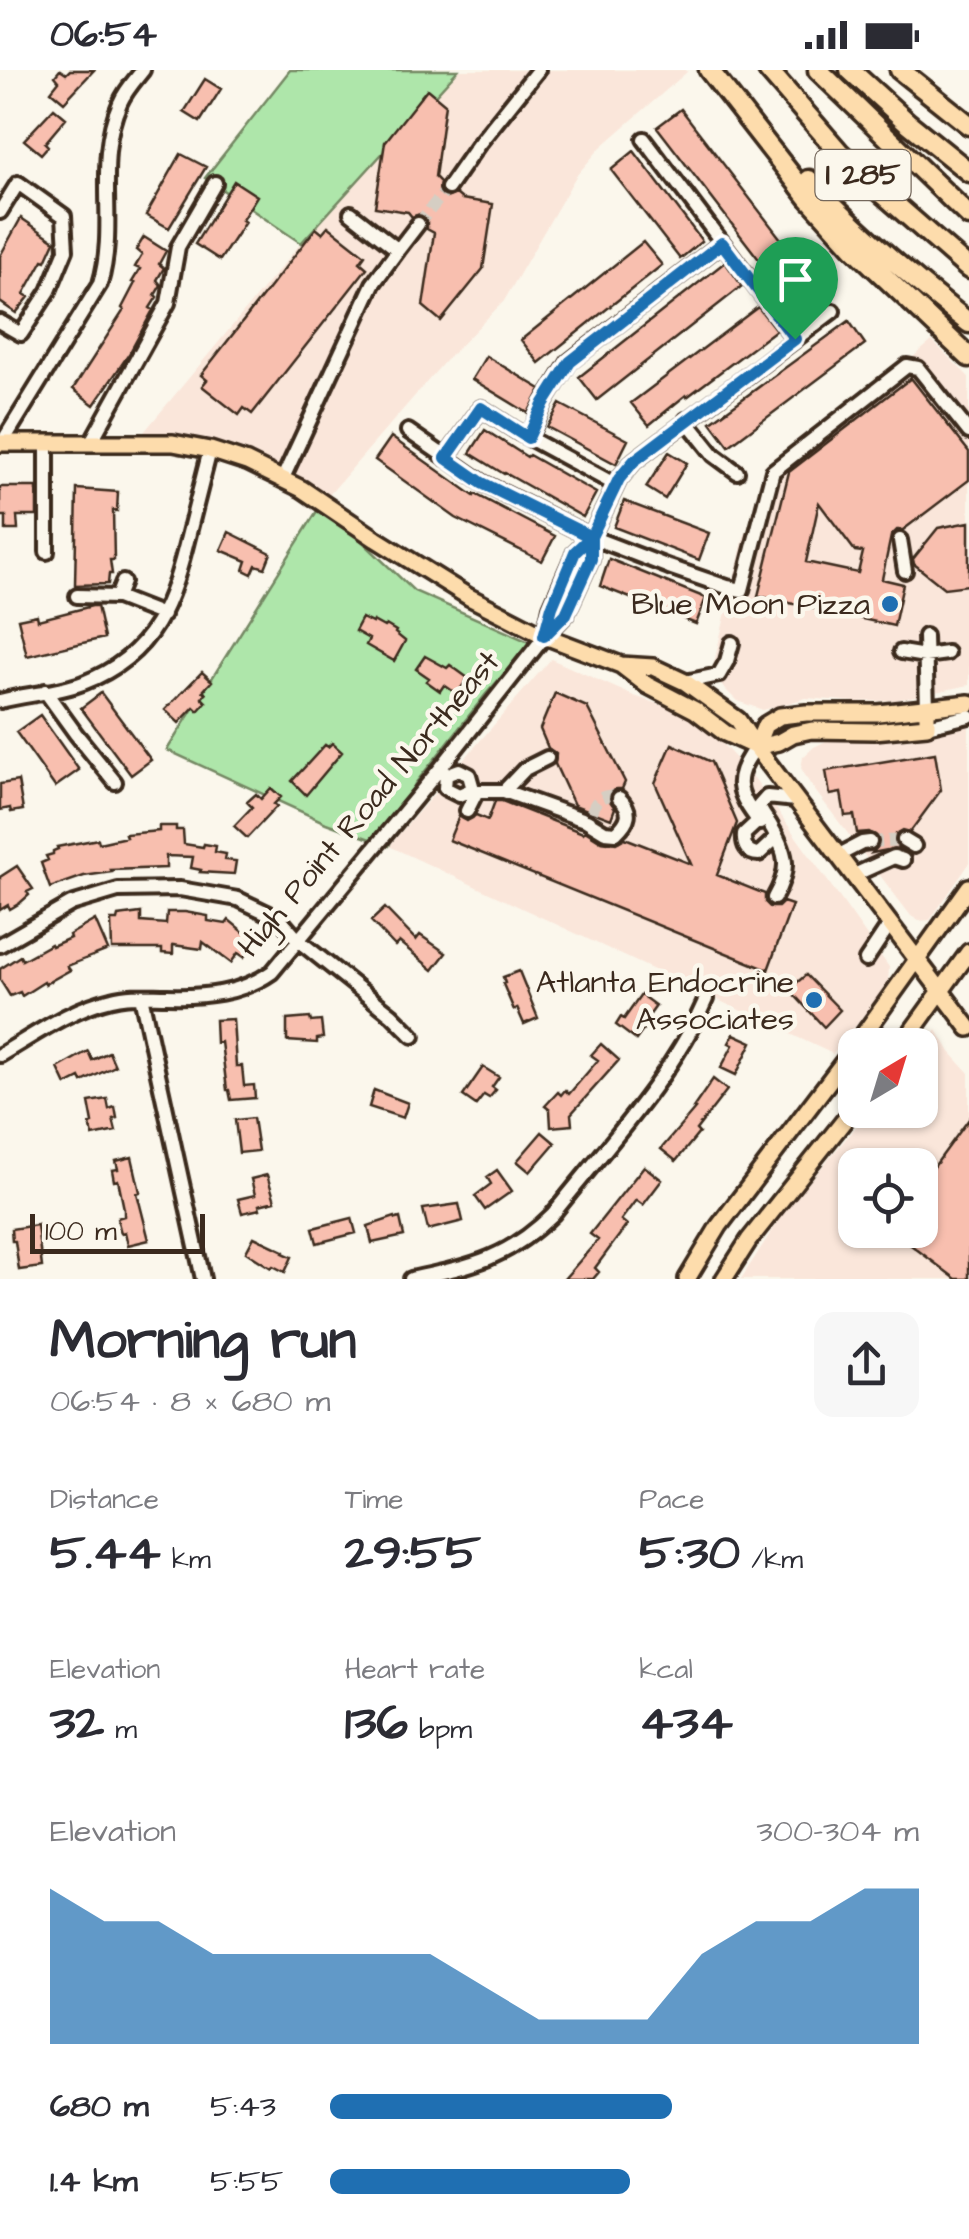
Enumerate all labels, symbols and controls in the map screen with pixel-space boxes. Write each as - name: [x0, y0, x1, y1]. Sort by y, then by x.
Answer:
- text: 06:54: [50, 9, 157, 61]
- road number: I 285: [816, 150, 910, 200]
- pin: [753, 237, 838, 340]
- icon: arrive: [768, 252, 823, 307]
- place label: Blue Moon Pizza: [631, 582, 870, 627]
- marker: Blue Moon Pizza: [879, 593, 901, 615]
- street label: High Point Road Northeast: [227, 641, 511, 967]
- place label: Atlanta Endocrine Associates: [536, 960, 794, 1042]
- marker: Atlanta Endocrine Associates: [803, 989, 825, 1011]
- north arrow: [838, 1028, 938, 1128]
- map controls: [838, 1028, 938, 1248]
- button: locate: [838, 1148, 938, 1248]
- scale bar: [30, 1209, 205, 1254]
- text: 100 m: [45, 1212, 117, 1251]
- text: Morning run: [50, 1303, 356, 1379]
- button: share: [814, 1312, 919, 1417]
- text: 06:54 · 8 × 680 m: [50, 1379, 330, 1424]
- text: Distance: [50, 1480, 159, 1519]
- text: Time: [345, 1480, 403, 1519]
- text: Pace: [639, 1480, 704, 1519]
- text: 5.44: [50, 1519, 161, 1588]
- text: 29:55: [345, 1519, 481, 1588]
- text: 5:30: [639, 1519, 740, 1588]
- text: km: [161, 1540, 211, 1579]
- text: /km: [740, 1540, 803, 1579]
- text: Elevation: [50, 1650, 160, 1689]
- text: Heart rate: [345, 1650, 485, 1689]
- text: kcal: [639, 1650, 693, 1689]
- text: 32: [50, 1689, 104, 1758]
- text: 136: [345, 1689, 408, 1758]
- text: 434: [639, 1689, 733, 1758]
- text: m: [104, 1710, 137, 1749]
- text: bpm: [408, 1710, 472, 1749]
- text: Elevation: [50, 1809, 176, 1854]
- text: 300–304 m: [756, 1809, 919, 1854]
- text: 680 m: [50, 2084, 149, 2129]
- text: 5:43: [210, 2084, 276, 2129]
- text: 1.4 km: [50, 2159, 138, 2204]
- text: 5:55: [210, 2159, 283, 2204]

